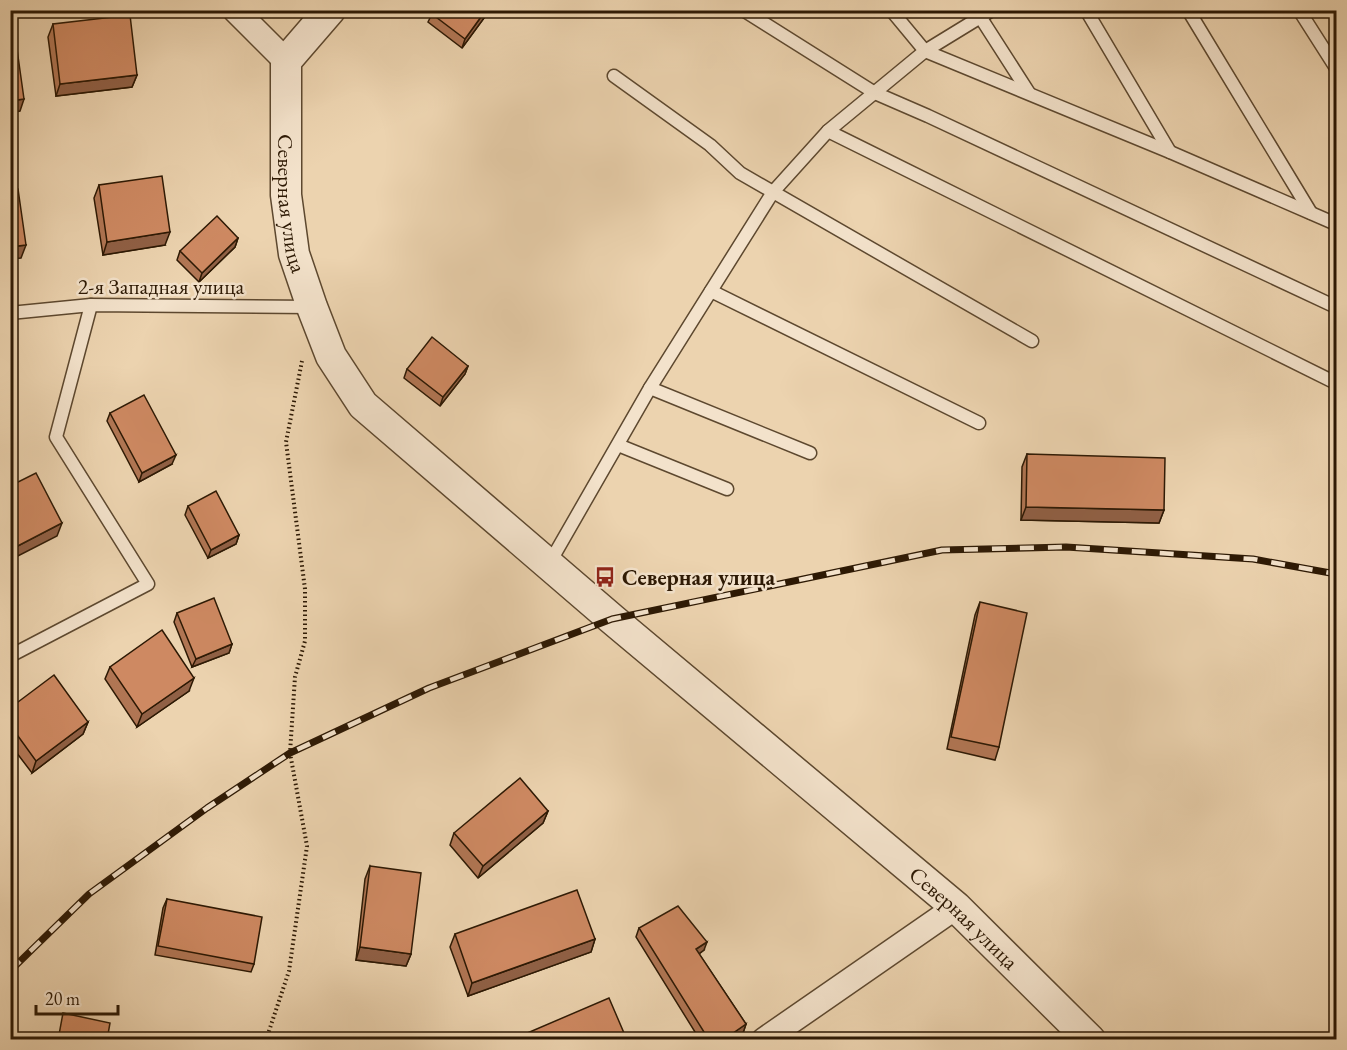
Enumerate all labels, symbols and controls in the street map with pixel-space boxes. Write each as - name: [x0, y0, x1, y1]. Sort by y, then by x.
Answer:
- street label: Северная улица: [272, 134, 314, 277]
- street label: 2-я Западная улица: [78, 272, 244, 301]
- place label: Северная улица: [622, 563, 776, 592]
- bus stop icon: Северная улица: [593, 565, 617, 589]
- street label: Северная улица: [903, 860, 1025, 976]
- scale bar: [36, 978, 118, 1016]
- text: 20 m: [45, 987, 80, 1010]

